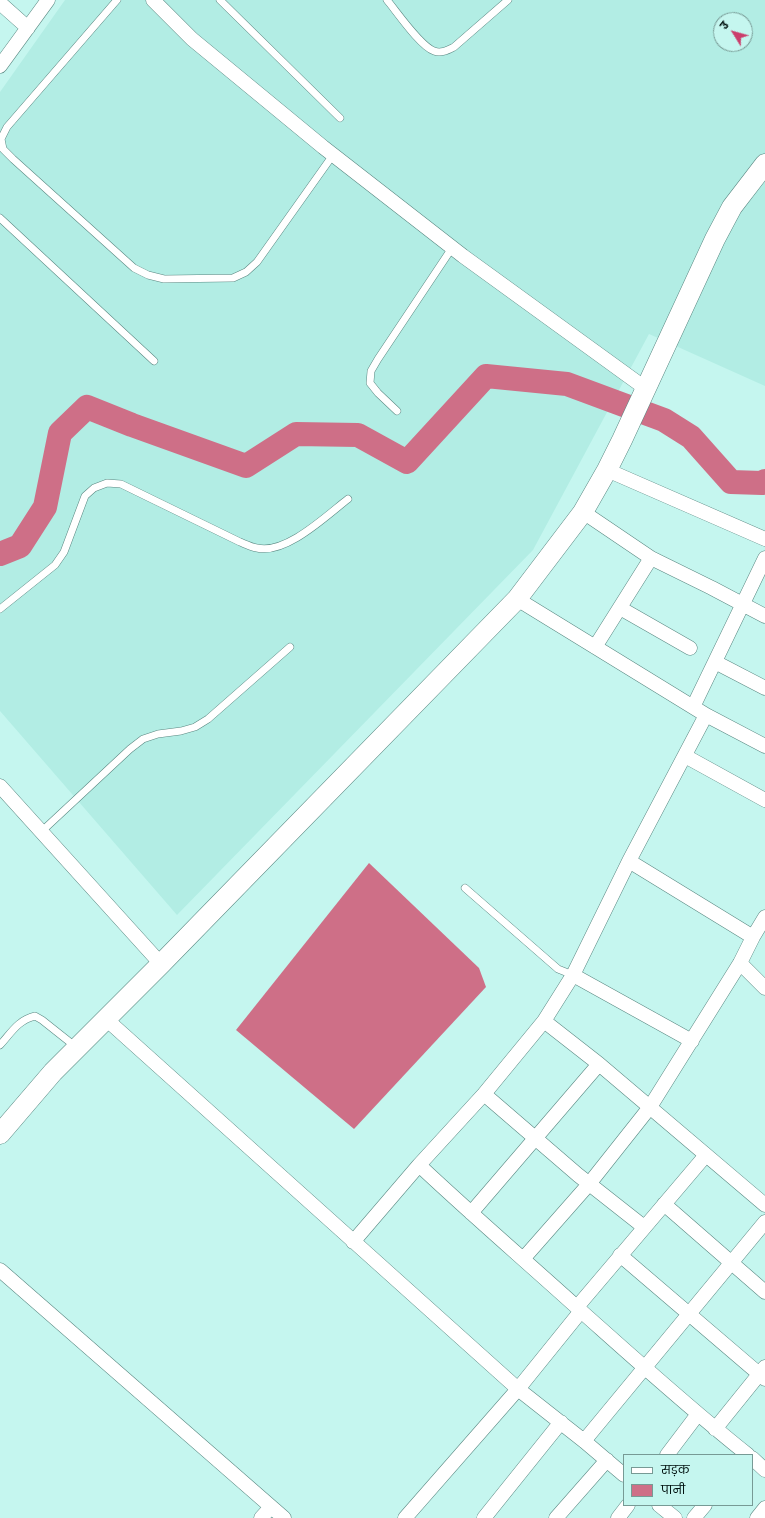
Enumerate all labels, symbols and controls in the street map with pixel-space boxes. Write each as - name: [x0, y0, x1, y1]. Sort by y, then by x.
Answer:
- north arrow: [713, 12, 753, 52]
- text: उ: [716, 18, 732, 33]
- legend: [623, 1454, 753, 1506]
- text: सड़क: [661, 1461, 690, 1478]
- text: पानी: [661, 1481, 685, 1498]

